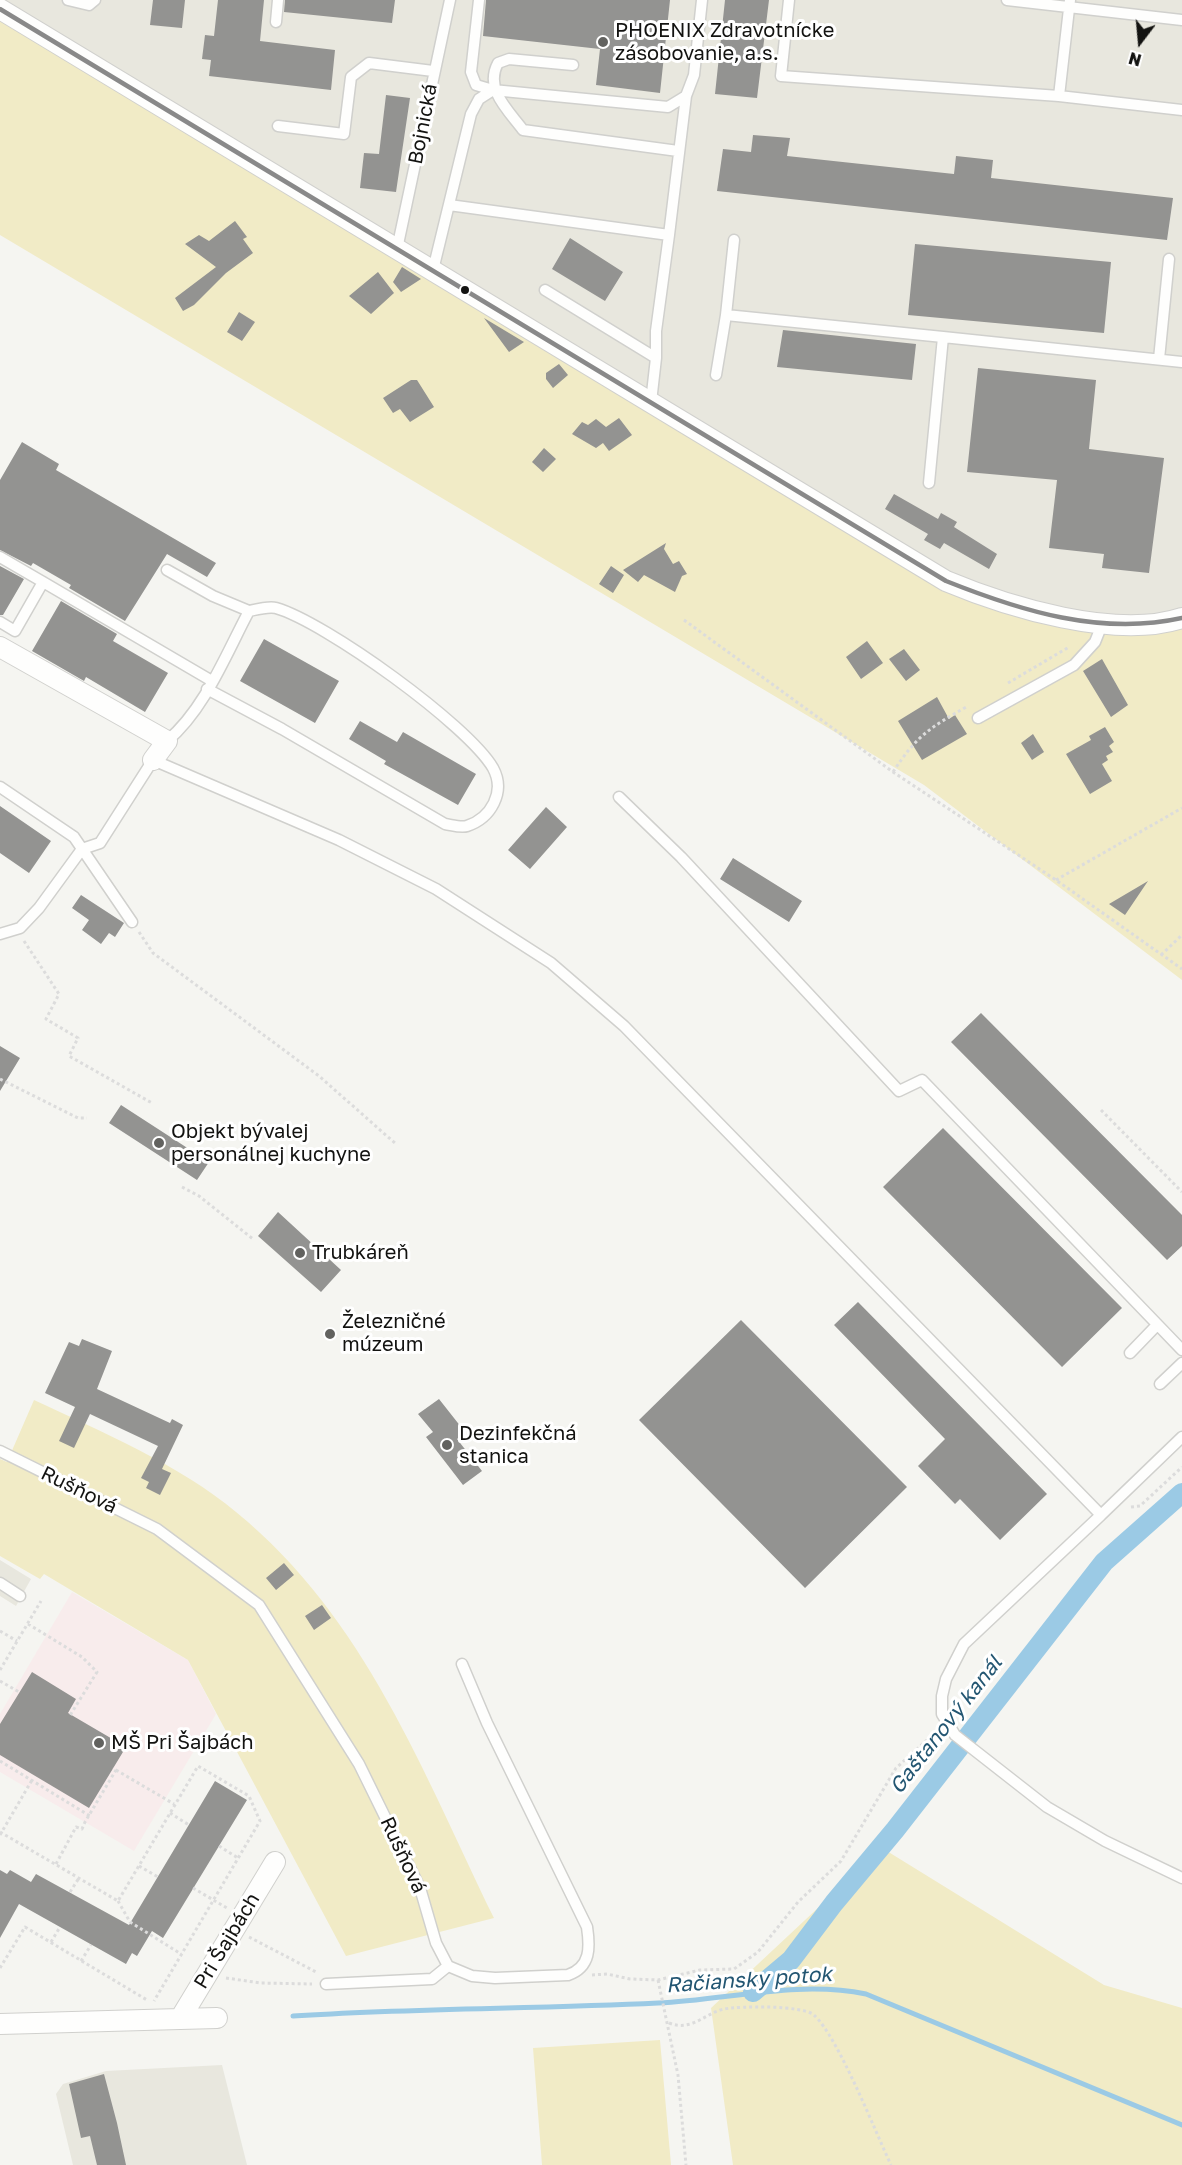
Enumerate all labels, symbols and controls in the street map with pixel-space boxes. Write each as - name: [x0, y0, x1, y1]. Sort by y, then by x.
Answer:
- north arrow: [1110, 12, 1170, 72]
- place label: PHOENIX Zdravotnícke zásobovanie, a.s.: [615, 19, 834, 66]
- marker: PHOENIX Zdravotnícke zásobovanie, a.s.: [596, 35, 610, 49]
- text: N: [1126, 48, 1144, 71]
- street label: Bojnická: [403, 82, 443, 166]
- unlabelled marker: [459, 284, 471, 296]
- place label: Objekt bývalej personálnej kuchyne: [171, 1120, 371, 1167]
- marker: Objekt bývalej personálnej kuchyne: [152, 1136, 166, 1150]
- place label: Trubkáreň: [312, 1241, 409, 1265]
- marker: Trubkáreň: [293, 1246, 307, 1260]
- place label: Železničné múzeum: [342, 1310, 446, 1357]
- marker: Železničné múzeum: [323, 1327, 337, 1341]
- place label: Dezinfekčná stanica: [459, 1422, 577, 1469]
- marker: Dezinfekčná stanica: [440, 1438, 454, 1452]
- street label: Rušňová: [37, 1461, 121, 1519]
- water label: Gaštanový kanál: [884, 1651, 1008, 1799]
- place label: MŠ Pri Šajbách: [111, 1731, 254, 1755]
- marker: MŠ Pri Šajbách: [92, 1736, 106, 1750]
- street label: Rušňová: [375, 1813, 431, 1897]
- street label: Pri Šajbách: [189, 1889, 265, 1993]
- water label: Račiansky potok: [665, 1962, 833, 1998]

